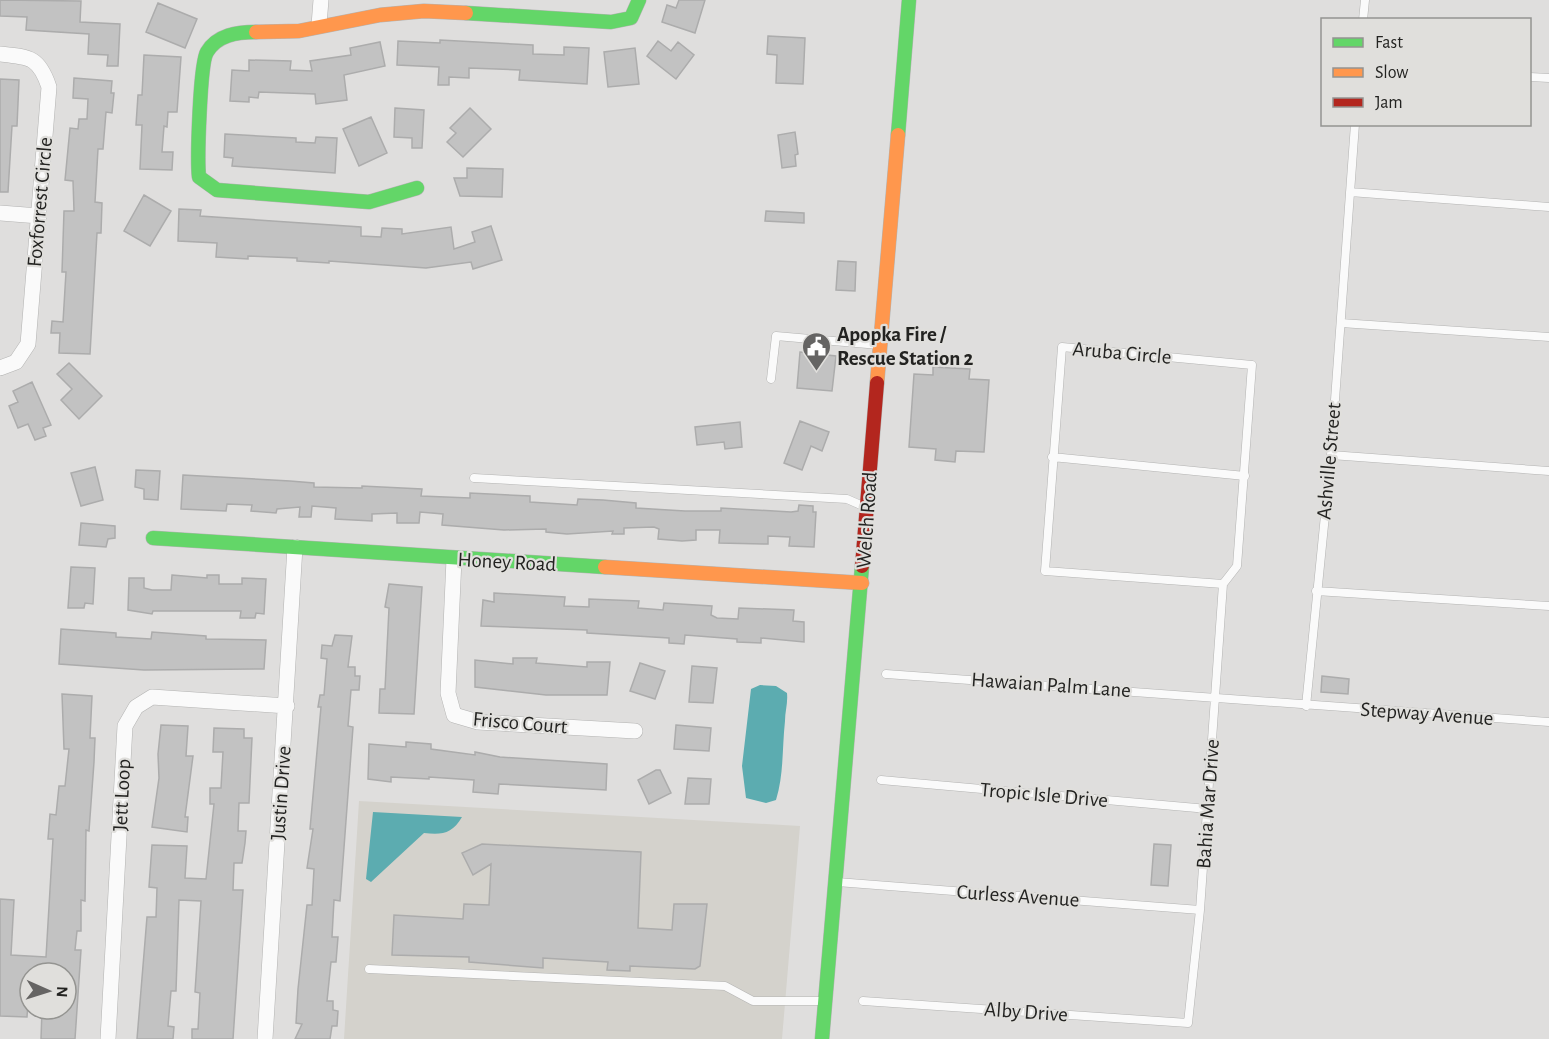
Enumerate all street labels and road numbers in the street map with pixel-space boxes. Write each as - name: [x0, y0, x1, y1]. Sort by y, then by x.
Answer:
- street label: Foxforrest Circle: [24, 136, 56, 268]
- street label: Aruba Circle: [1072, 338, 1172, 368]
- street label: Ashville Street: [1313, 401, 1345, 520]
- street label: Welch Road: [853, 471, 881, 569]
- street label: Honey Road: [457, 549, 557, 575]
- street label: Hawaian Palm Lane: [970, 669, 1132, 701]
- street label: Stepway Avenue: [1360, 699, 1494, 729]
- street label: Frisco Court: [472, 708, 568, 738]
- street label: Bahia Mar Drive: [1193, 738, 1223, 870]
- street label: Justin Drive: [267, 745, 295, 841]
- street label: Jett Loop: [110, 758, 134, 832]
- street label: Tropic Isle Drive: [979, 779, 1109, 811]
- street label: Curless Avenue: [956, 881, 1080, 911]
- street label: Alby Drive: [983, 999, 1069, 1025]

